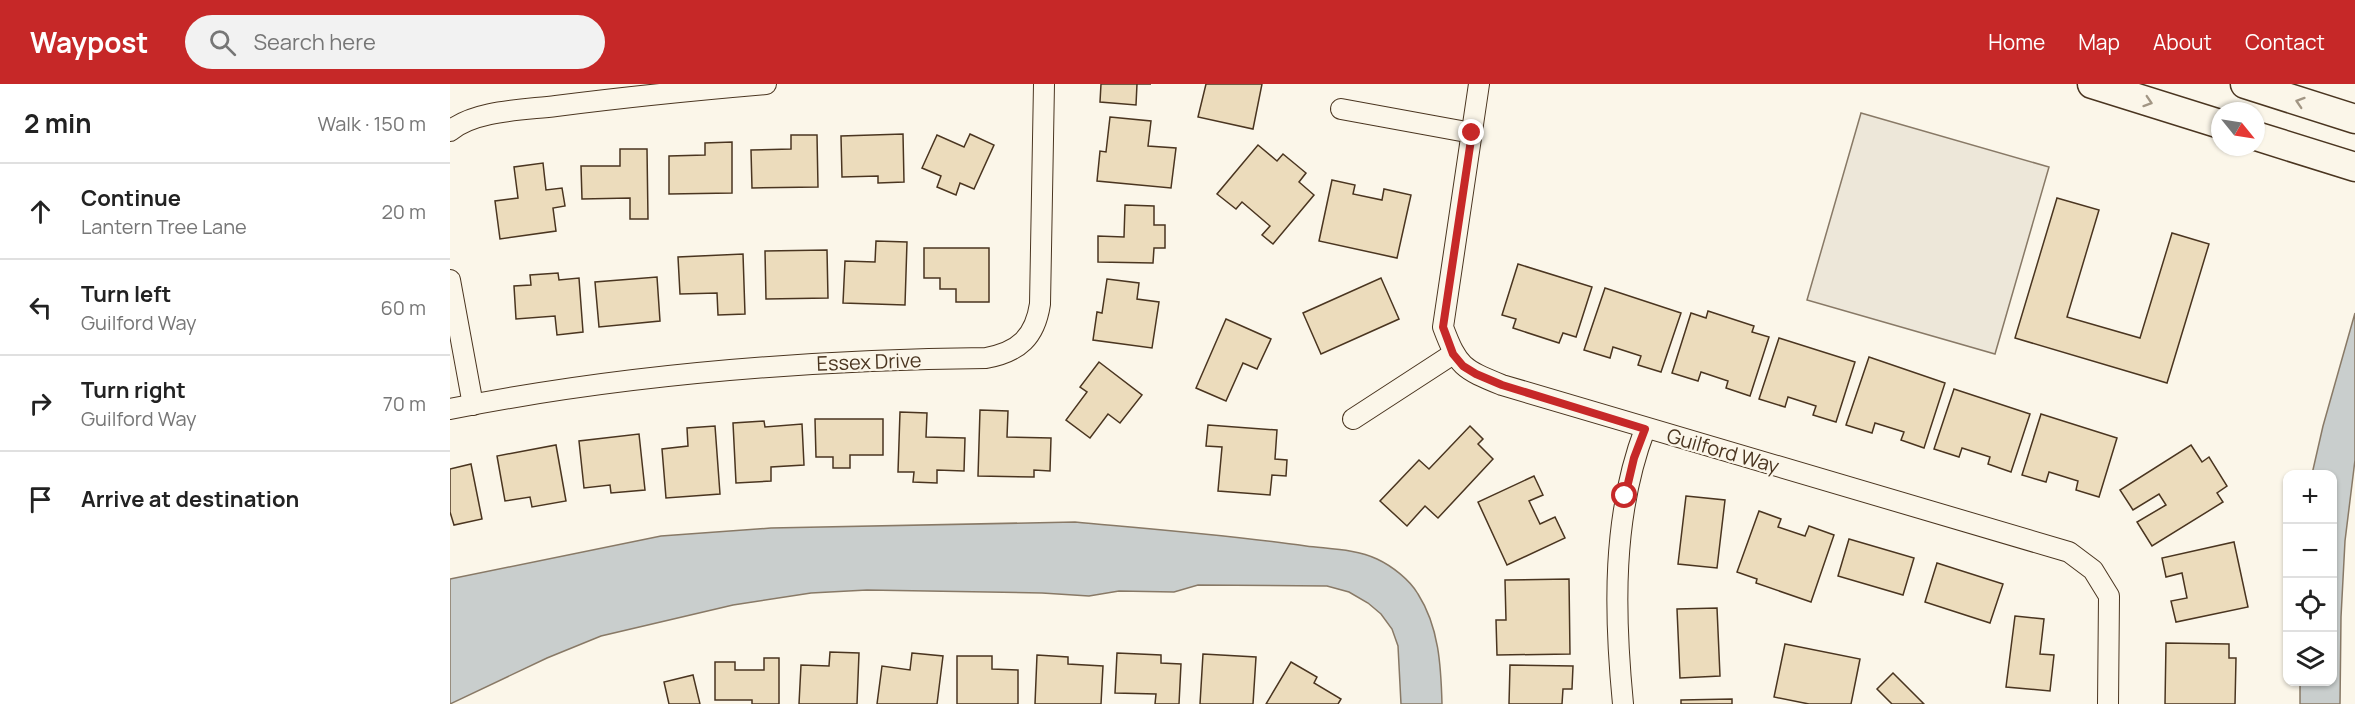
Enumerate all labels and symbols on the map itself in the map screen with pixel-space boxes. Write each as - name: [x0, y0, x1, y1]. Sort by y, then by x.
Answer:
- one-way arrow: [2142, 94, 2153, 107]
- one-way arrow: [2295, 96, 2306, 109]
- north arrow: [2211, 102, 2265, 156]
- route end: [1458, 119, 1484, 145]
- street label: Essex Drive: [816, 346, 922, 377]
- street label: Guilford Way: [1664, 422, 1783, 480]
- route start: [1611, 482, 1637, 508]

